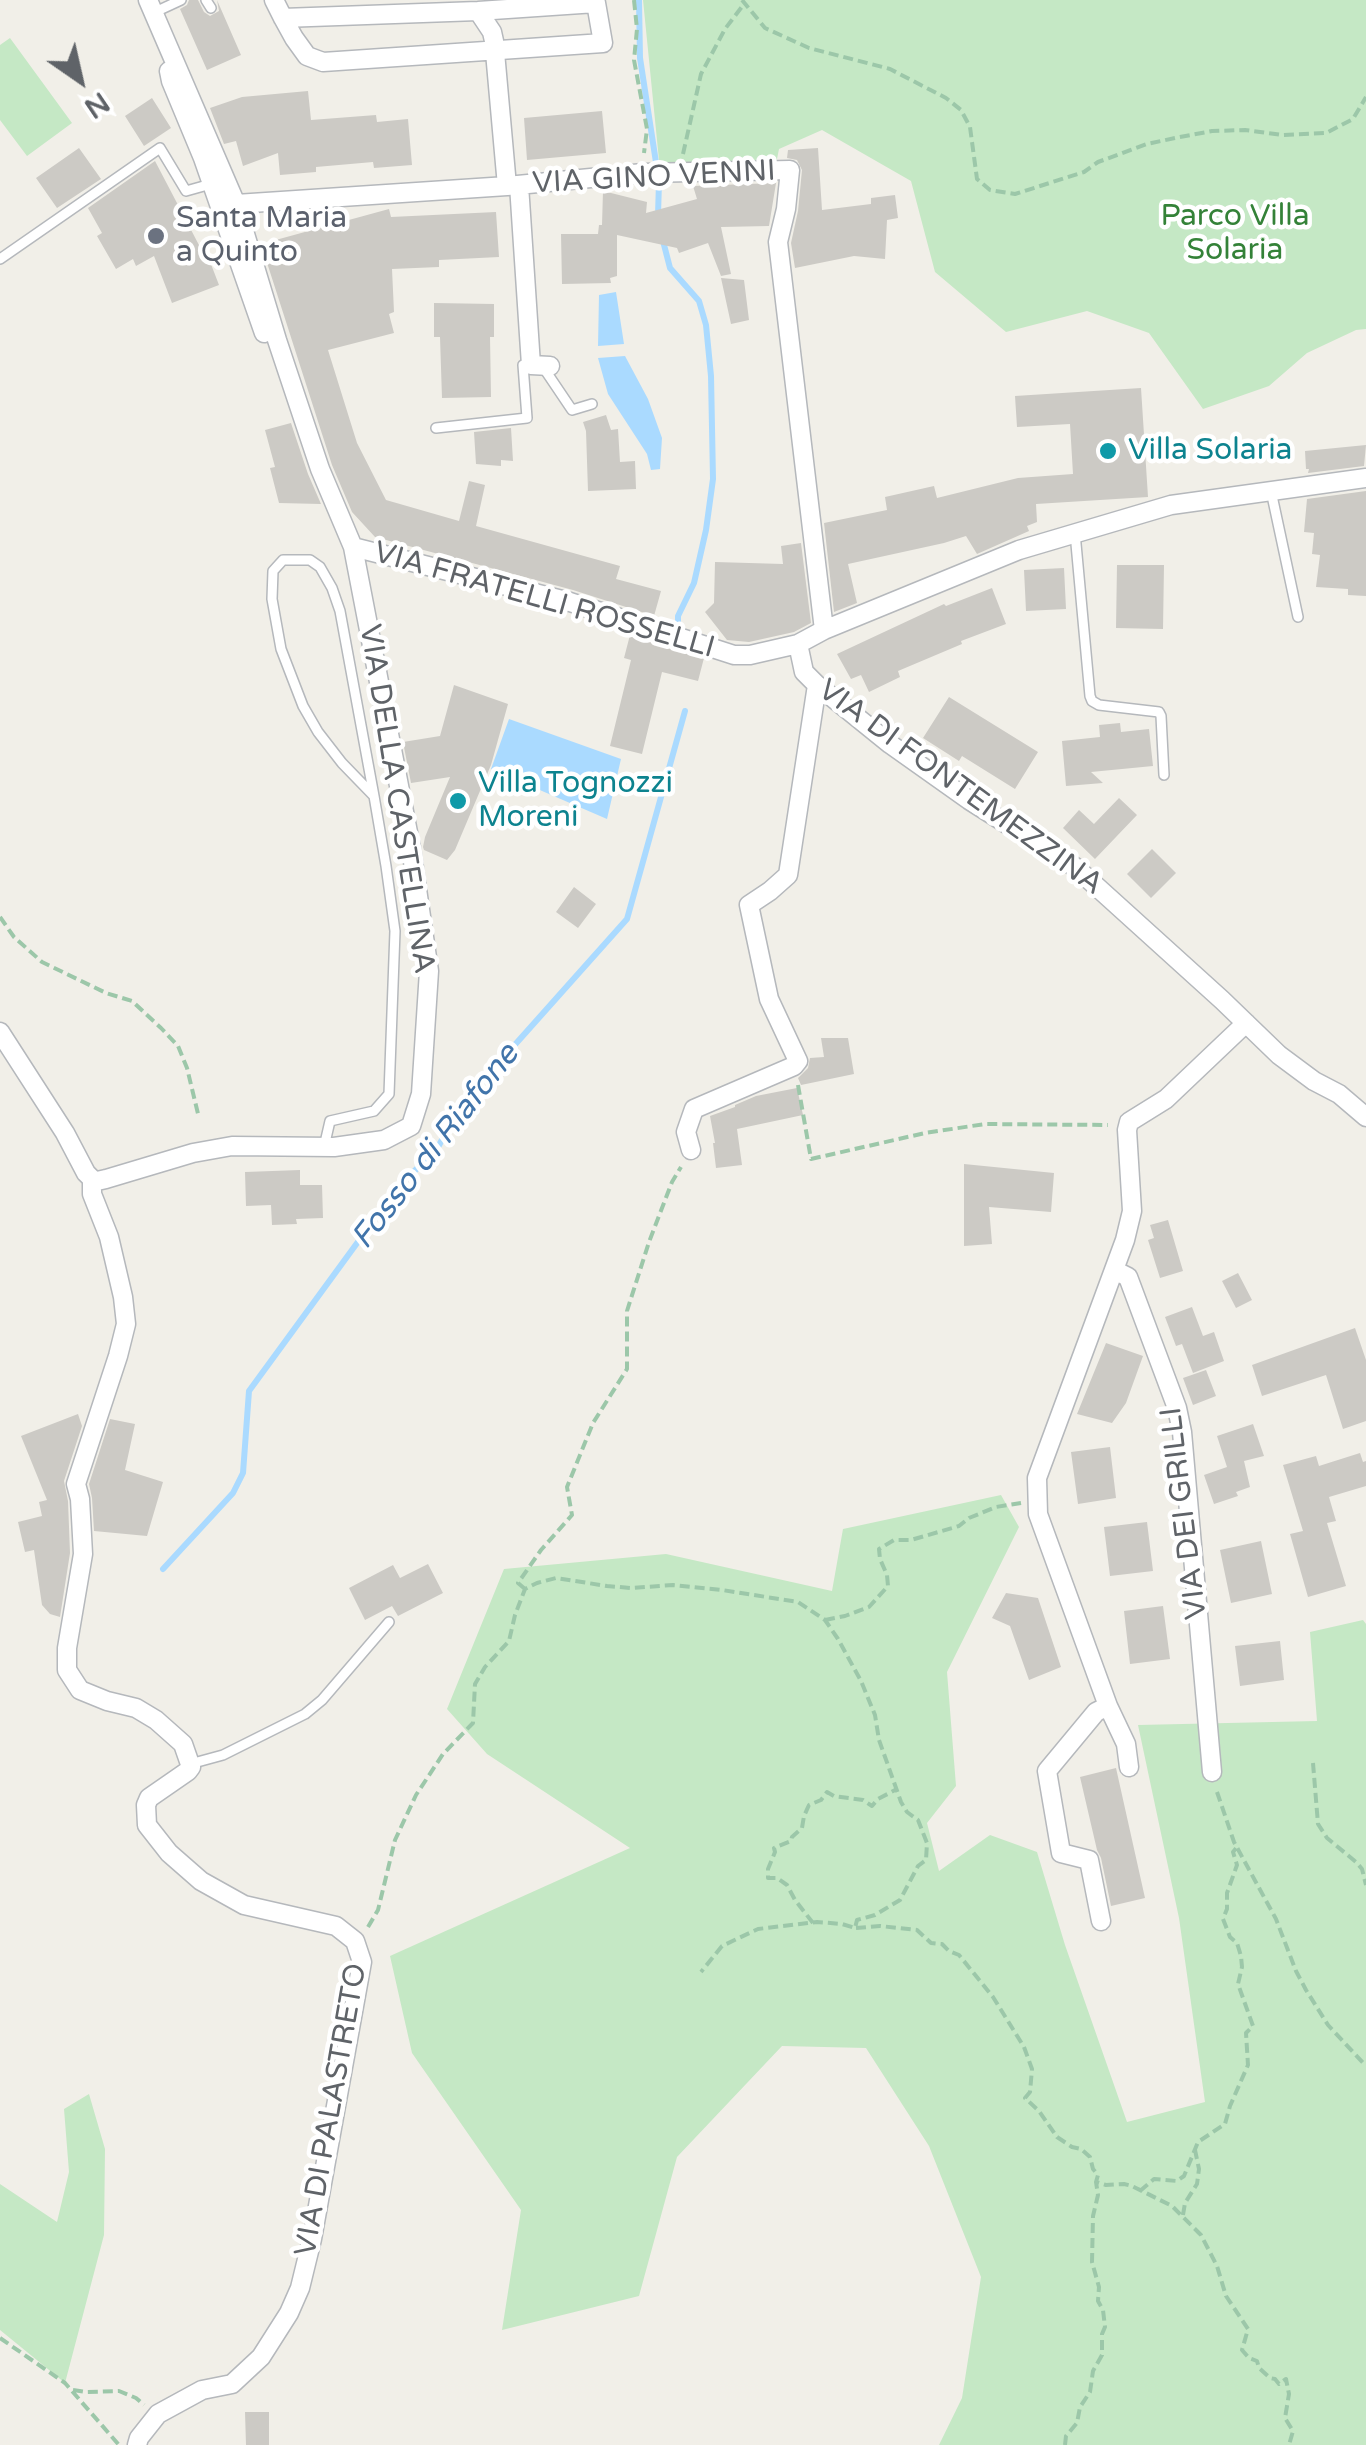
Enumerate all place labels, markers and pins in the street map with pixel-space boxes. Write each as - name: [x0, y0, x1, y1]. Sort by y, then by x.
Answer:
- place label: Santa Maria a Quinto: [176, 201, 347, 272]
- marker: Santa Maria a Quinto: [145, 225, 167, 247]
- place label: Villa Solaria: [1128, 433, 1292, 469]
- marker: Villa Solaria: [1097, 440, 1119, 462]
- place label: Villa Tognozzi Moreni: [478, 766, 673, 836]
- marker: Villa Tognozzi Moreni: [447, 790, 469, 812]

